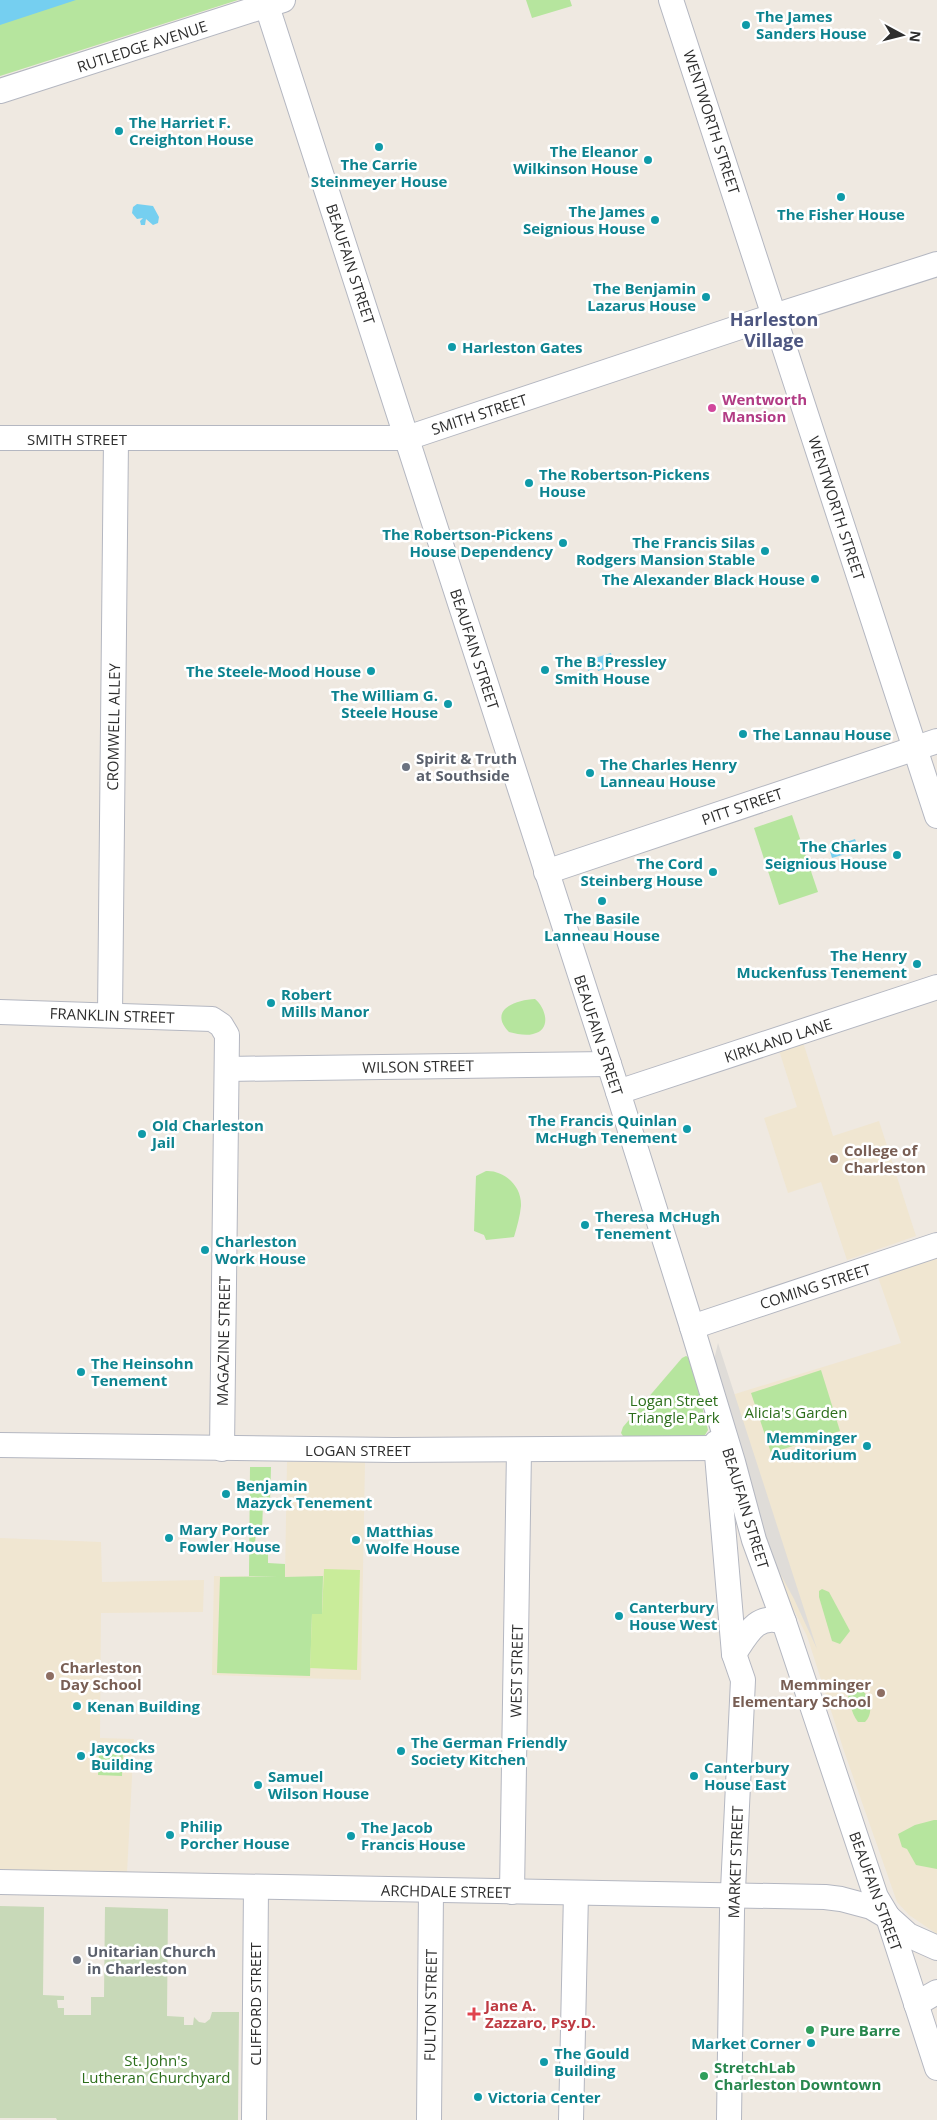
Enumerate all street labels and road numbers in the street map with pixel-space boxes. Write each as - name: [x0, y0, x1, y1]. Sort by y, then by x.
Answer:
- street label: RUTLEDGE AVENUE: [74, 15, 210, 77]
- street label: WENTWORTH STREET: [679, 47, 745, 197]
- street label: BEAUFAIN STREET: [322, 201, 380, 328]
- street label: SMITH STREET: [428, 389, 530, 439]
- street label: SMITH STREET: [27, 429, 128, 449]
- street label: WENTWORTH STREET: [804, 433, 870, 583]
- street label: BEAUFAIN STREET: [446, 586, 504, 713]
- street label: CROMWELL ALLEY: [102, 662, 124, 791]
- street label: PITT STREET: [699, 783, 786, 829]
- street label: BEAUFAIN STREET: [570, 972, 628, 1099]
- street label: FRANKLIN STREET: [49, 1003, 175, 1027]
- street label: KIRKLAND LANE: [722, 1013, 834, 1067]
- street label: WILSON STREET: [362, 1055, 475, 1077]
- street label: COMING STREET: [757, 1258, 874, 1313]
- street label: MAGAZINE STREET: [212, 1275, 234, 1406]
- street label: LOGAN STREET: [305, 1440, 412, 1460]
- street label: BEAUFAIN STREET: [718, 1445, 774, 1572]
- street label: WEST STREET: [505, 1623, 527, 1718]
- street label: MARKET STREET: [723, 1805, 747, 1919]
- street label: BEAUFAIN STREET: [845, 1829, 907, 1954]
- street label: ARCHDALE STREET: [381, 1880, 512, 1902]
- street label: CLIFFORD STREET: [245, 1942, 265, 2066]
- street label: FULTON STREET: [419, 1948, 441, 2061]

